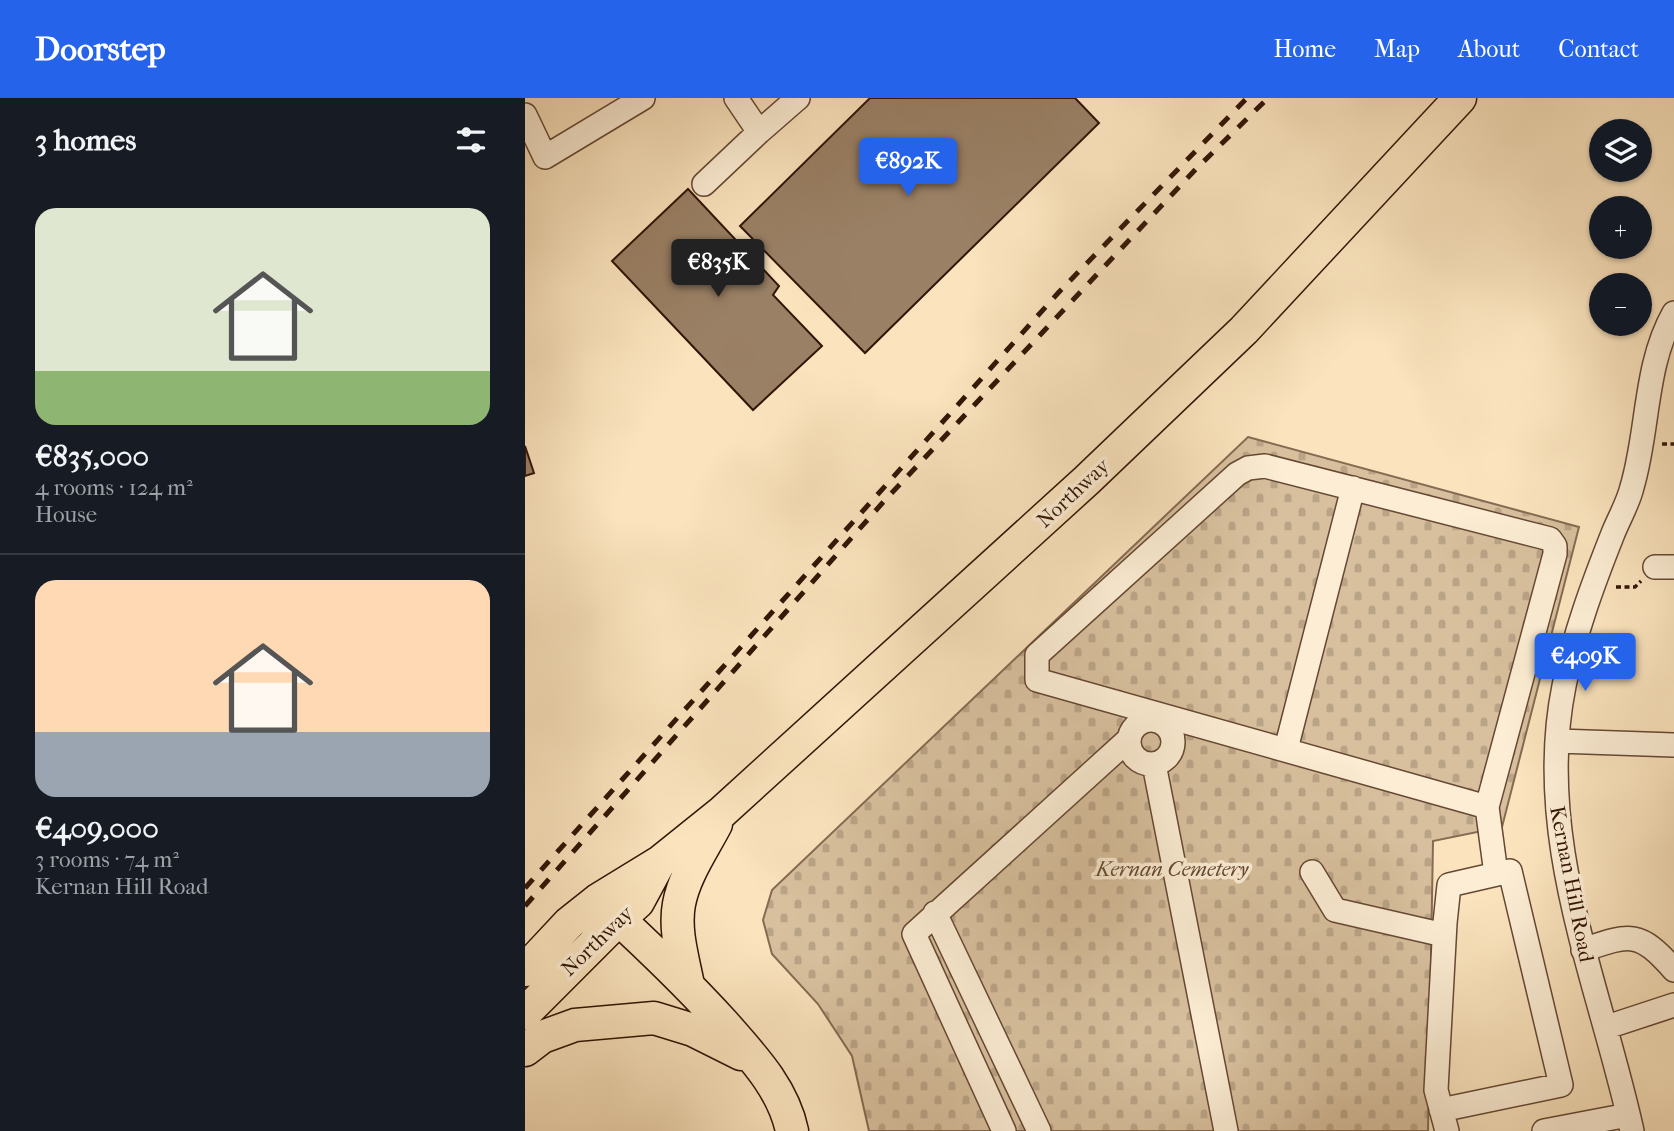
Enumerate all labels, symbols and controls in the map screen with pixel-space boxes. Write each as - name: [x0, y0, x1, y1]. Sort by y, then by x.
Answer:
- text: Doorstep: [35, 30, 166, 69]
- text: Home: [1274, 35, 1336, 63]
- text: Map: [1374, 35, 1420, 63]
- text: About: [1458, 35, 1520, 63]
- text: Contact: [1558, 35, 1639, 63]
- map controls: [1589, 119, 1652, 336]
- button: layers: [1589, 119, 1652, 182]
- icon: filters: [452, 121, 490, 159]
- text: 3 homes: [35, 123, 136, 158]
- pin: €892K: [859, 139, 957, 198]
- text: €892K: [875, 147, 941, 174]
- button: +: [1589, 196, 1652, 259]
- pin: €835K: [669, 240, 767, 299]
- text: €835K: [687, 248, 749, 275]
- icon: home: [200, 253, 326, 379]
- button: −: [1589, 273, 1652, 336]
- text: €835,000: [35, 439, 149, 474]
- street label: Northway: [1032, 453, 1115, 532]
- text: 4 rooms · 124 m²: [35, 474, 193, 501]
- text: House: [35, 501, 97, 528]
- icon: home: [200, 625, 326, 751]
- pin: €409K: [1536, 634, 1634, 693]
- text: €409K: [1551, 642, 1619, 669]
- street label: Kernan Hill Road: [1545, 804, 1599, 965]
- text: €409,000: [35, 811, 159, 846]
- text: 3 rooms · 74 m²: [35, 846, 179, 873]
- park label: Kernan Cemetery: [1094, 857, 1250, 881]
- text: Kernan Hill Road: [35, 873, 209, 900]
- street label: Northway: [556, 901, 638, 981]

